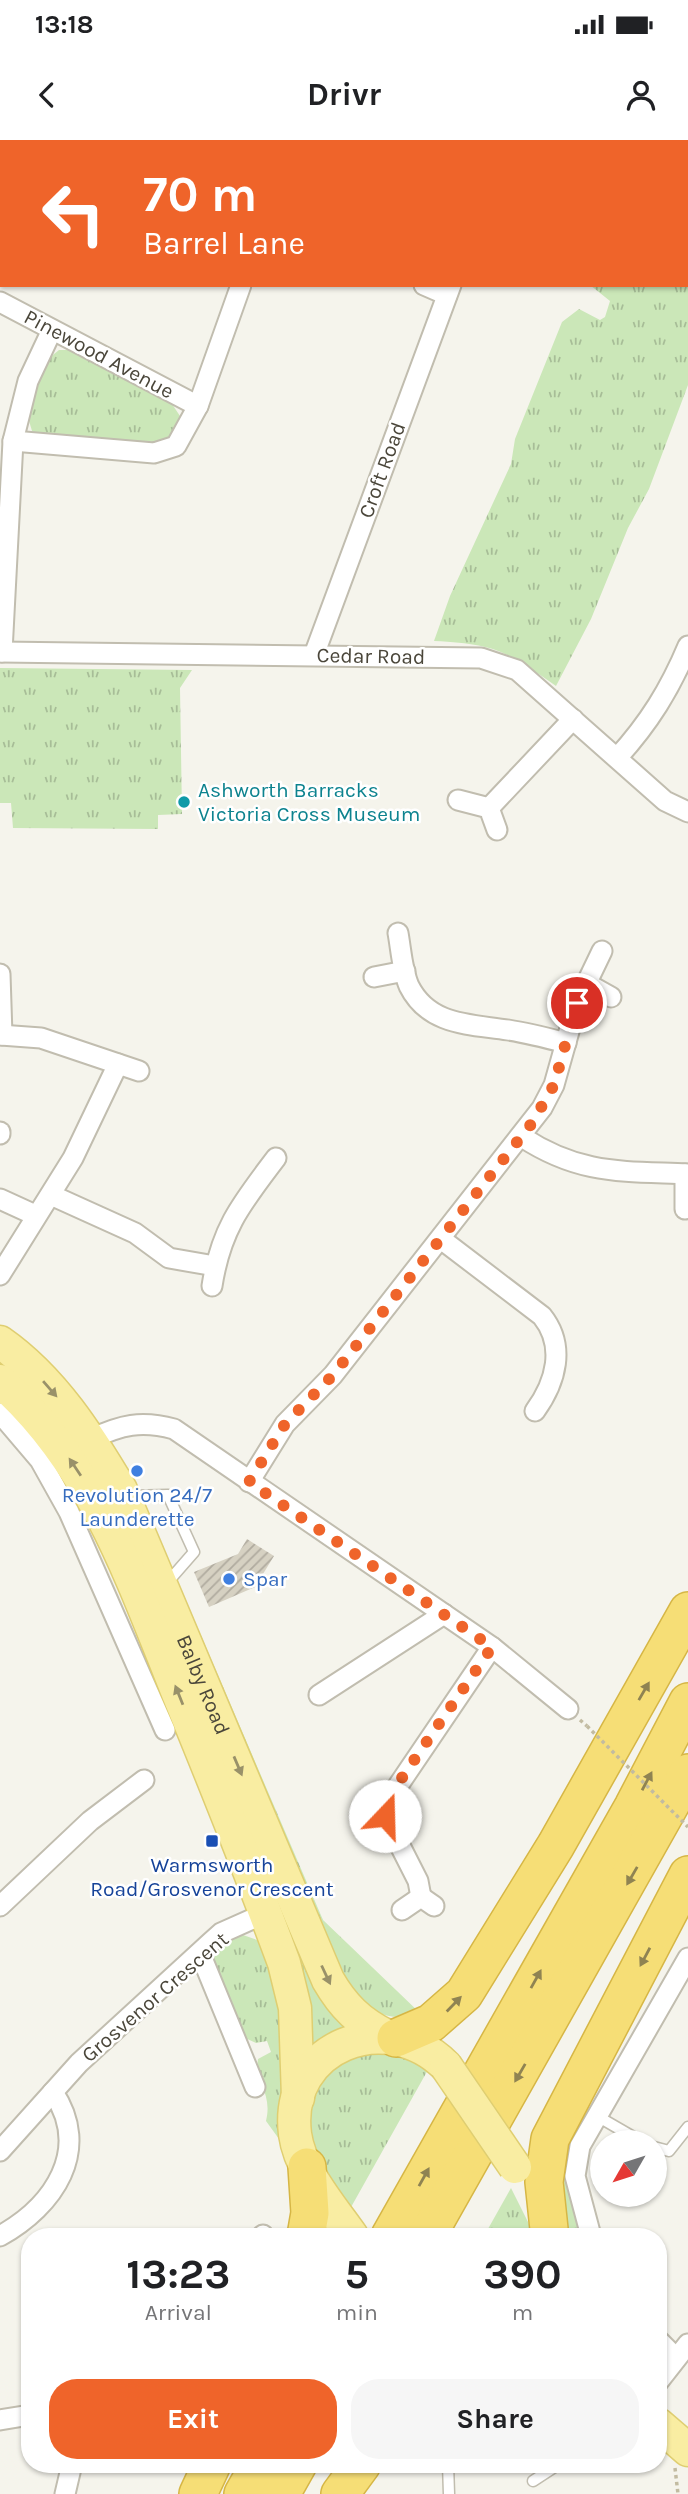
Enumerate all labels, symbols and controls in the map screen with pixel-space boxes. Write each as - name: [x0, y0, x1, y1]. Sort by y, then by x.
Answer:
- text: 13:18: [35, 9, 94, 40]
- icon: back: [28, 76, 66, 114]
- text: Drivr: [307, 76, 381, 113]
- icon: person: [622, 76, 660, 114]
- text: 70 m: [143, 166, 257, 223]
- icon: left: [28, 168, 119, 259]
- text: Barrel Lane: [143, 225, 305, 262]
- street label: Pinewood Avenue: [20, 304, 178, 404]
- street label: Croft Road: [354, 419, 410, 521]
- street label: Cedar Road: [317, 643, 425, 669]
- place label: Ashworth Barracks Victoria Cross Museum: [198, 778, 420, 826]
- marker: Ashworth Barracks Victoria Cross Museum: [176, 794, 192, 810]
- pin: [547, 973, 607, 1033]
- icon: arrive: [558, 984, 596, 1022]
- one-way arrow: [42, 1380, 57, 1397]
- one-way arrow: [68, 1457, 81, 1477]
- marker: Revolution 24/7 Launderette: [129, 1463, 145, 1479]
- place label: Revolution 24/7 Launderette: [62, 1483, 212, 1531]
- place label: Spar: [243, 1567, 288, 1591]
- marker: Spar: [221, 1571, 237, 1587]
- street label: Balby Road: [172, 1631, 235, 1738]
- one-way arrow: [638, 1681, 651, 1700]
- one-way arrow: [173, 1685, 184, 1706]
- one-way arrow: [233, 1755, 244, 1776]
- one-way arrow: [640, 1770, 652, 1790]
- position arrow: [348, 1779, 422, 1853]
- marker: Warmsworth Road/Grosvenor Crescent: [204, 1833, 220, 1849]
- place label: Warmsworth Road/Grosvenor Crescent: [90, 1853, 334, 1901]
- one-way arrow: [626, 1866, 638, 1885]
- street label: Grosvenor Crescent: [77, 1927, 233, 2067]
- one-way arrow: [639, 1947, 650, 1967]
- one-way arrow: [321, 1965, 332, 1985]
- one-way arrow: [530, 1969, 542, 1989]
- one-way arrow: [446, 1996, 462, 2013]
- one-way arrow: [514, 2064, 526, 2083]
- north arrow: [590, 2130, 667, 2207]
- map controls: [590, 2130, 667, 2207]
- one-way arrow: [418, 2167, 430, 2187]
- text: 13:23: [126, 2249, 230, 2299]
- text: 5: [345, 2249, 369, 2299]
- text: 390: [483, 2249, 562, 2299]
- text: Arrival: [145, 2299, 212, 2326]
- text: min: [336, 2299, 378, 2326]
- text: m: [512, 2299, 533, 2326]
- button: Exit: [49, 2379, 337, 2459]
- button: Share: [351, 2379, 639, 2459]

